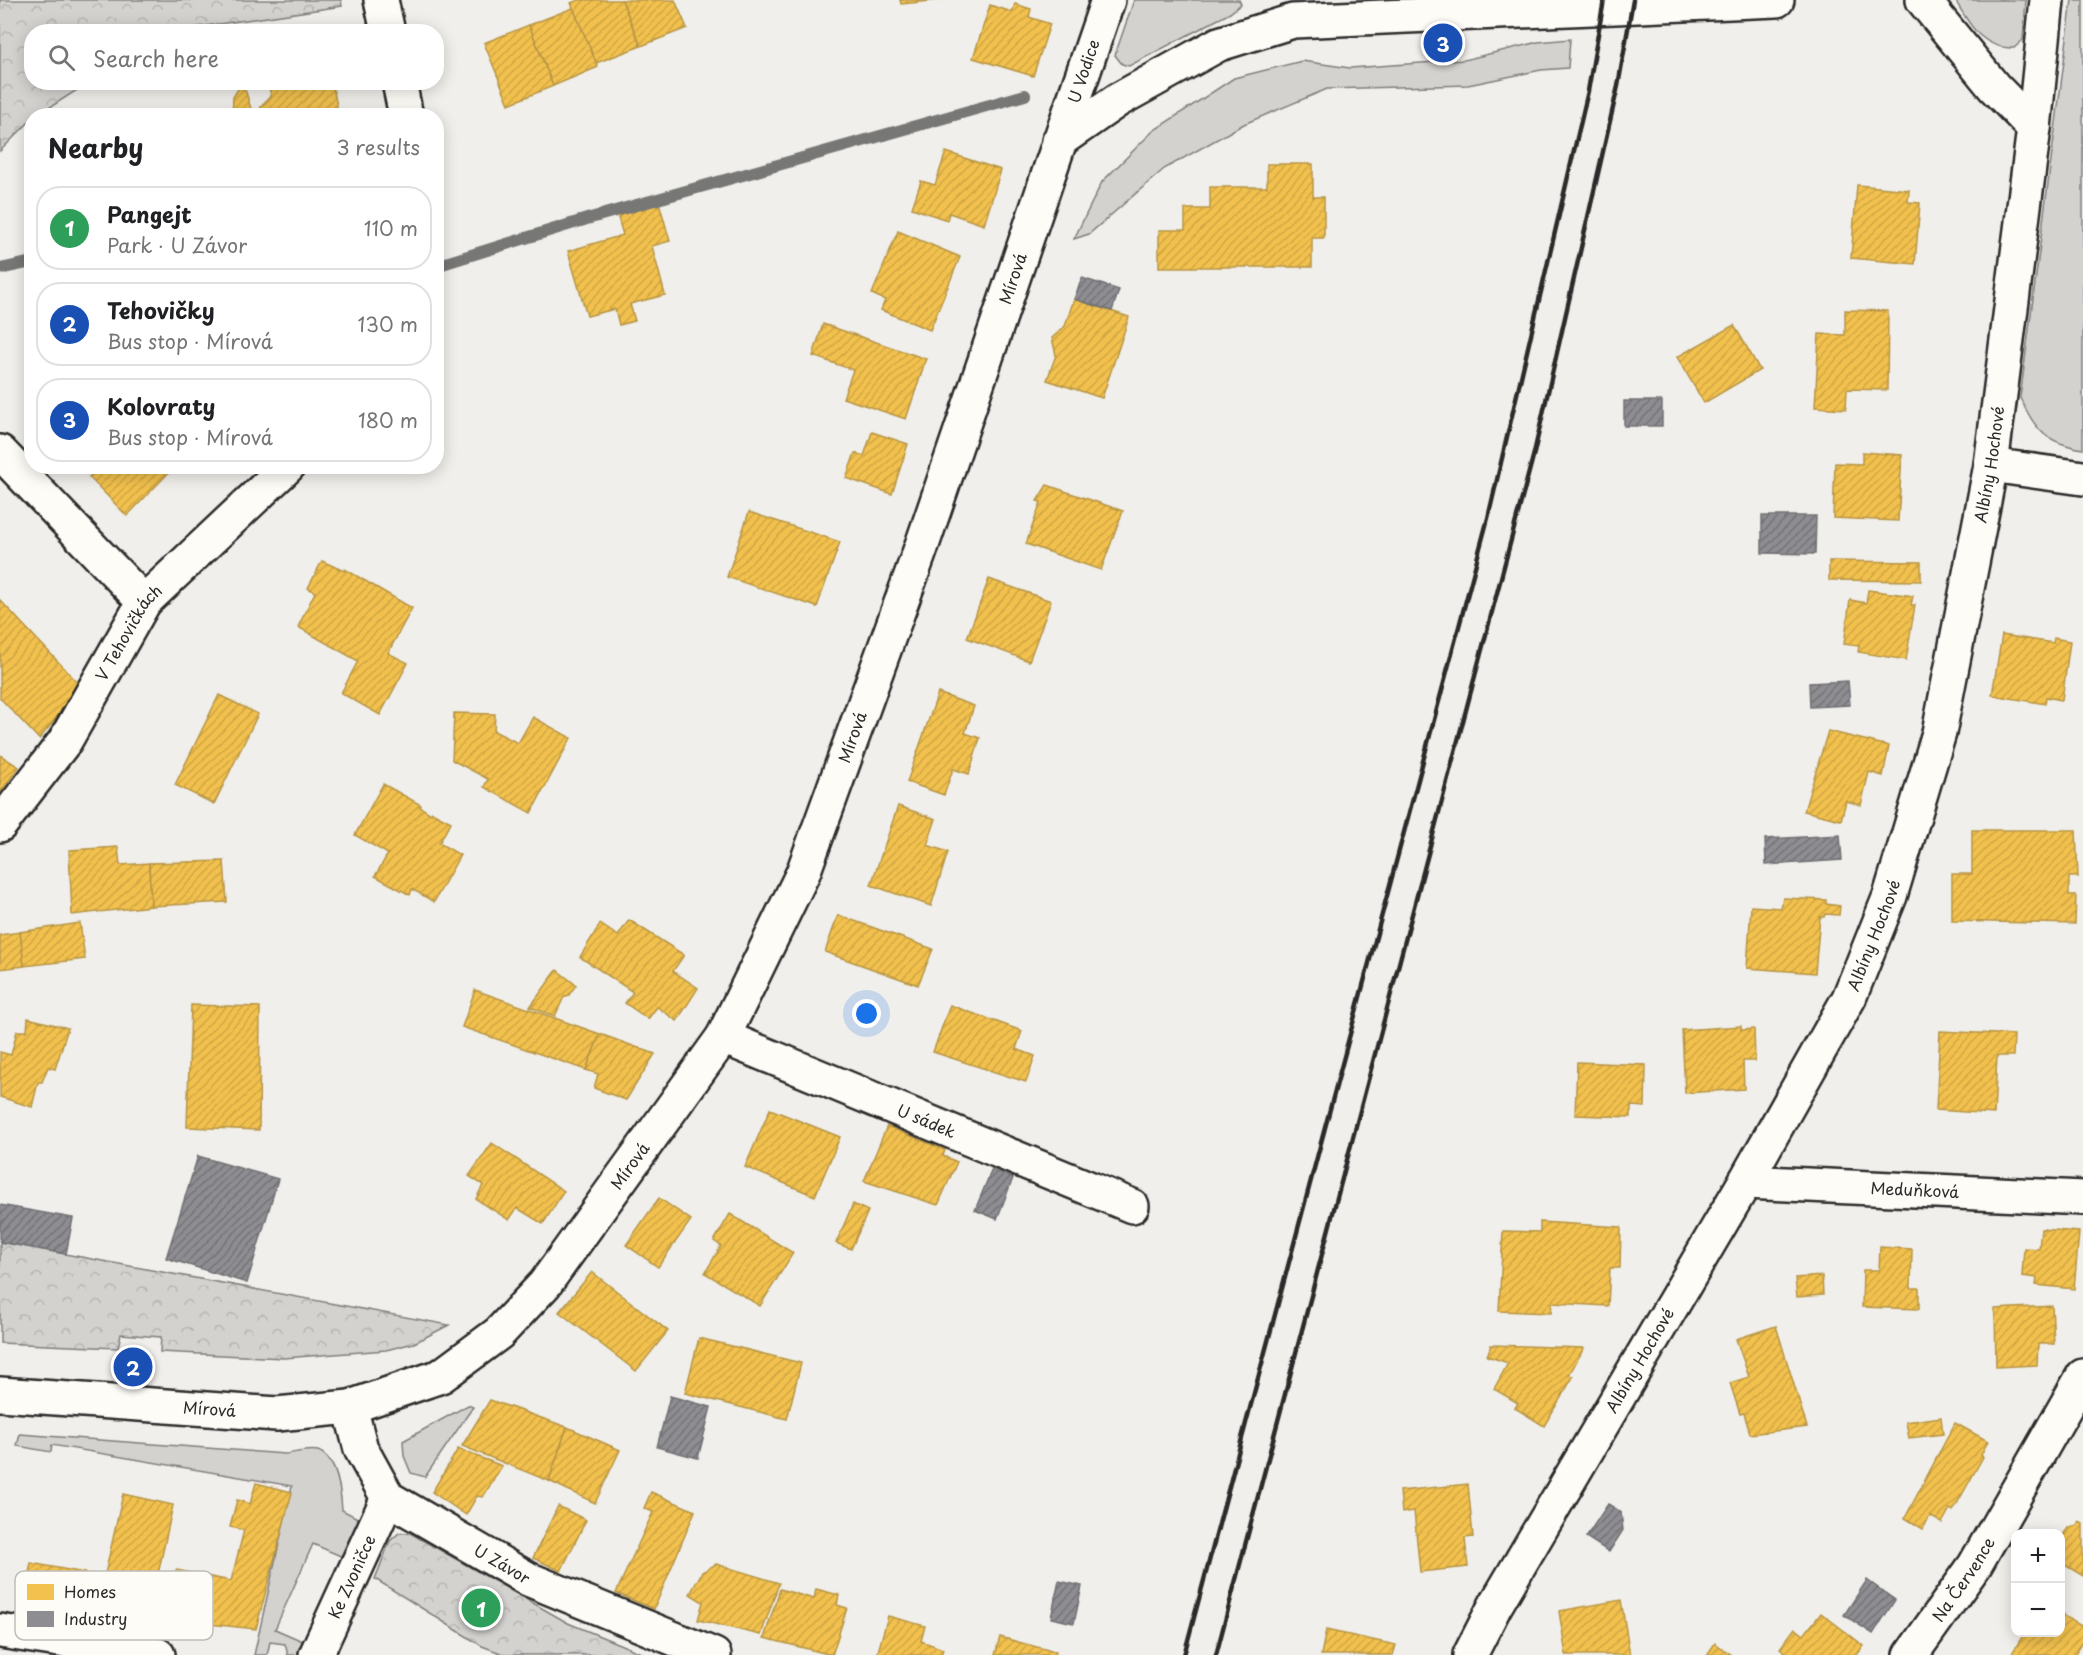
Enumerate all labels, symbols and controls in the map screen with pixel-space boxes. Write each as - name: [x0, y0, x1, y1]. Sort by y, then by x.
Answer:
- pin: 3: [1424, 20, 1462, 66]
- search box: [24, 24, 444, 90]
- street label: U Vodice: [1061, 36, 1105, 106]
- icon: search: [45, 41, 78, 74]
- text: Search here: [93, 41, 219, 74]
- text: Nearby: [48, 128, 143, 167]
- text: 3 results: [337, 132, 420, 162]
- text: Pangejt: [107, 197, 192, 230]
- text: 1: [65, 213, 74, 243]
- text: 110 m: [364, 213, 418, 243]
- text: Park · U Závor: [107, 230, 247, 260]
- street label: Mírová: [992, 249, 1032, 307]
- text: Tehovičky: [107, 293, 215, 326]
- text: 2: [62, 309, 77, 339]
- text: 130 m: [358, 309, 418, 339]
- text: Bus stop · Mírová: [107, 326, 273, 356]
- text: Kolovraty: [107, 389, 215, 422]
- text: 3: [63, 405, 76, 435]
- text: 180 m: [358, 405, 418, 435]
- street label: Albíny Hochové: [1967, 405, 2009, 525]
- text: Bus stop · Mírová: [107, 422, 273, 452]
- street label: V Tehovičkách: [89, 578, 167, 685]
- street label: Mírová: [831, 708, 872, 766]
- street label: Albíny Hochové: [1840, 877, 1905, 994]
- your location: [852, 999, 881, 1028]
- street label: U sádek: [894, 1097, 960, 1143]
- street label: Mírová: [604, 1137, 655, 1194]
- street label: Meduňková: [1870, 1175, 1960, 1203]
- street label: Albíny Hochové: [1599, 1303, 1679, 1417]
- pin: 2: [114, 1344, 152, 1390]
- street label: Mírová: [182, 1394, 237, 1422]
- map controls: [2011, 1529, 2065, 1637]
- button: +: [2011, 1529, 2065, 1583]
- street label: Ke Zvoničce: [321, 1531, 381, 1622]
- street label: Na Července: [1925, 1532, 2000, 1626]
- street label: U Závor: [470, 1537, 536, 1589]
- legend: [15, 1571, 213, 1640]
- text: Homes: [64, 1579, 116, 1603]
- button: −: [2011, 1583, 2065, 1637]
- pin: 1: [462, 1586, 500, 1630]
- text: Industry: [64, 1606, 127, 1630]

